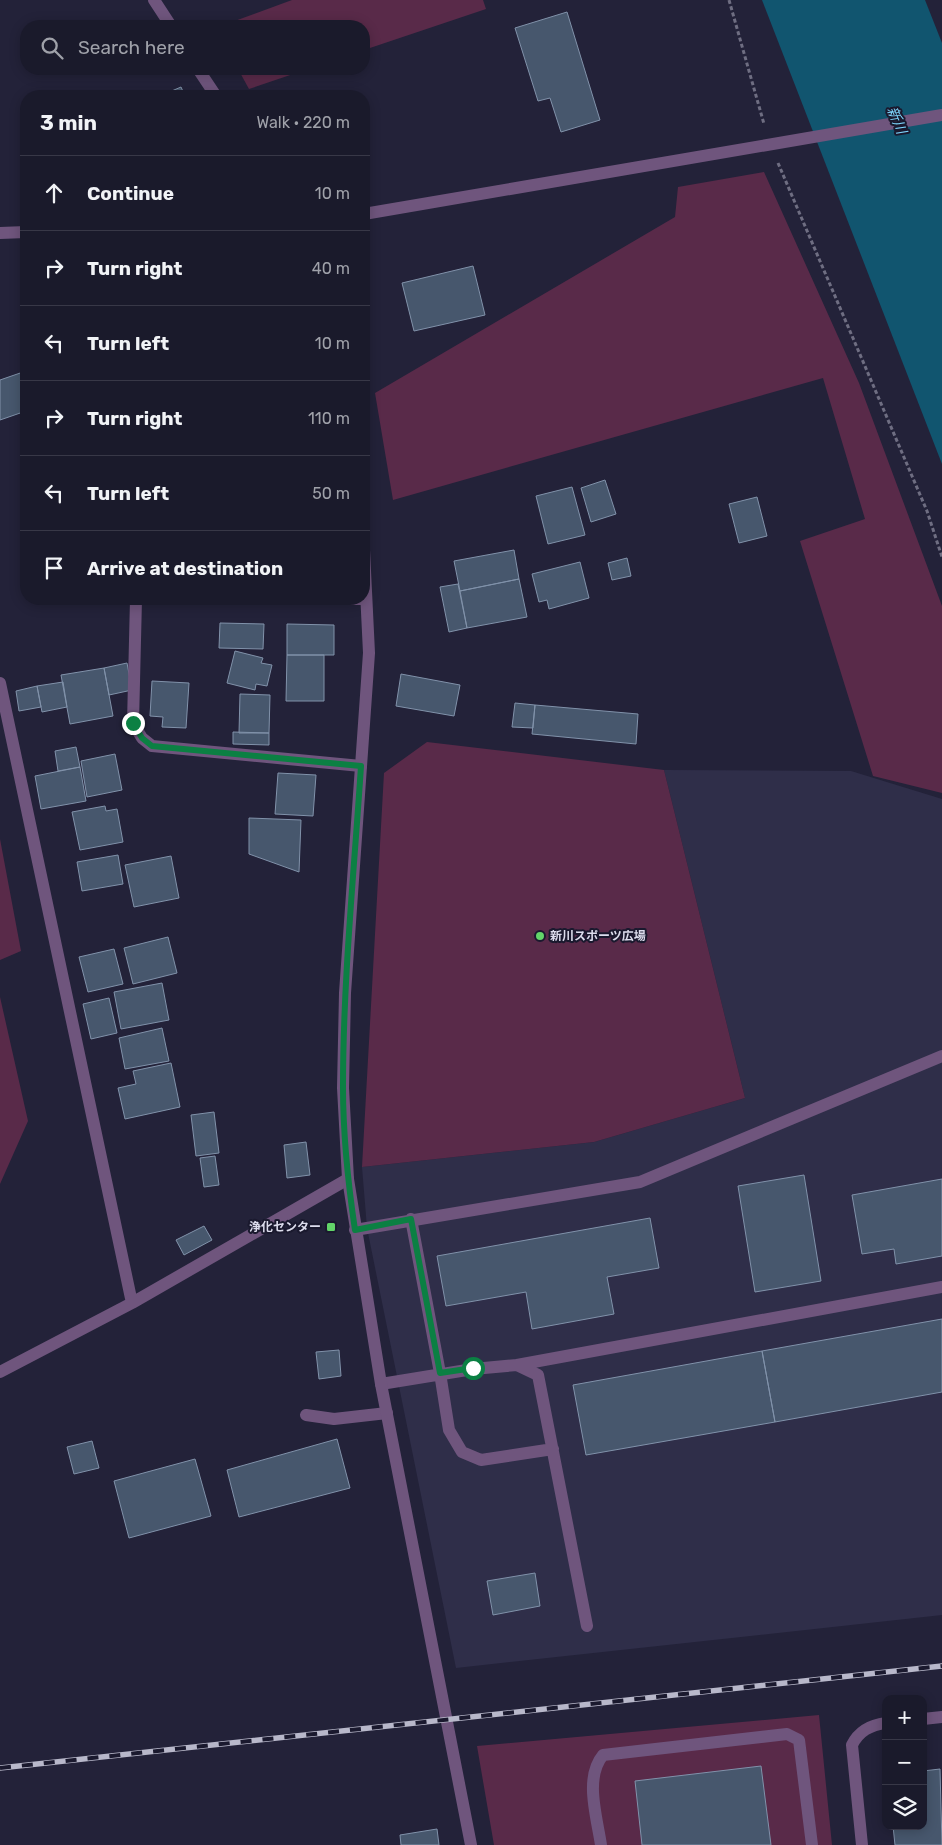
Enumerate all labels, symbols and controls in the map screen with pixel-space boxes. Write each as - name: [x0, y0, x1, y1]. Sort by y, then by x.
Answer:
- search box: [20, 20, 370, 75]
- icon: search: [38, 34, 66, 62]
- text: Search here: [78, 36, 185, 59]
- water label: 新川: [883, 104, 911, 138]
- text: 3 min: [40, 110, 97, 135]
- text: Walk · 220 m: [257, 113, 350, 132]
- icon: ahead: [40, 179, 68, 207]
- text: Continue: [87, 182, 174, 205]
- text: 10 m: [315, 184, 350, 203]
- icon: right: [40, 254, 68, 282]
- text: Turn right: [87, 257, 182, 280]
- text: 40 m: [312, 259, 350, 278]
- icon: left: [40, 329, 68, 357]
- text: Turn left: [87, 332, 169, 355]
- text: 10 m: [315, 334, 350, 353]
- icon: right: [40, 404, 68, 432]
- text: Turn right: [87, 407, 182, 430]
- text: 110 m: [308, 409, 350, 428]
- icon: left: [40, 479, 68, 507]
- text: Turn left: [87, 482, 169, 505]
- text: 50 m: [312, 484, 350, 503]
- icon: arrive: [40, 554, 68, 582]
- text: Arrive at destination: [87, 557, 283, 580]
- route end: [122, 712, 145, 735]
- place label: 新川スポーツ広場: [550, 929, 646, 943]
- marker: 新川スポーツ広場: [534, 930, 546, 942]
- place label: 浄化センター: [249, 1220, 321, 1234]
- marker: 浄化センター: [325, 1221, 337, 1233]
- route start: [462, 1357, 485, 1380]
- map controls: [882, 1695, 927, 1830]
- button: +: [882, 1695, 927, 1740]
- button: −: [882, 1740, 927, 1785]
- button: layers: [882, 1785, 927, 1830]

